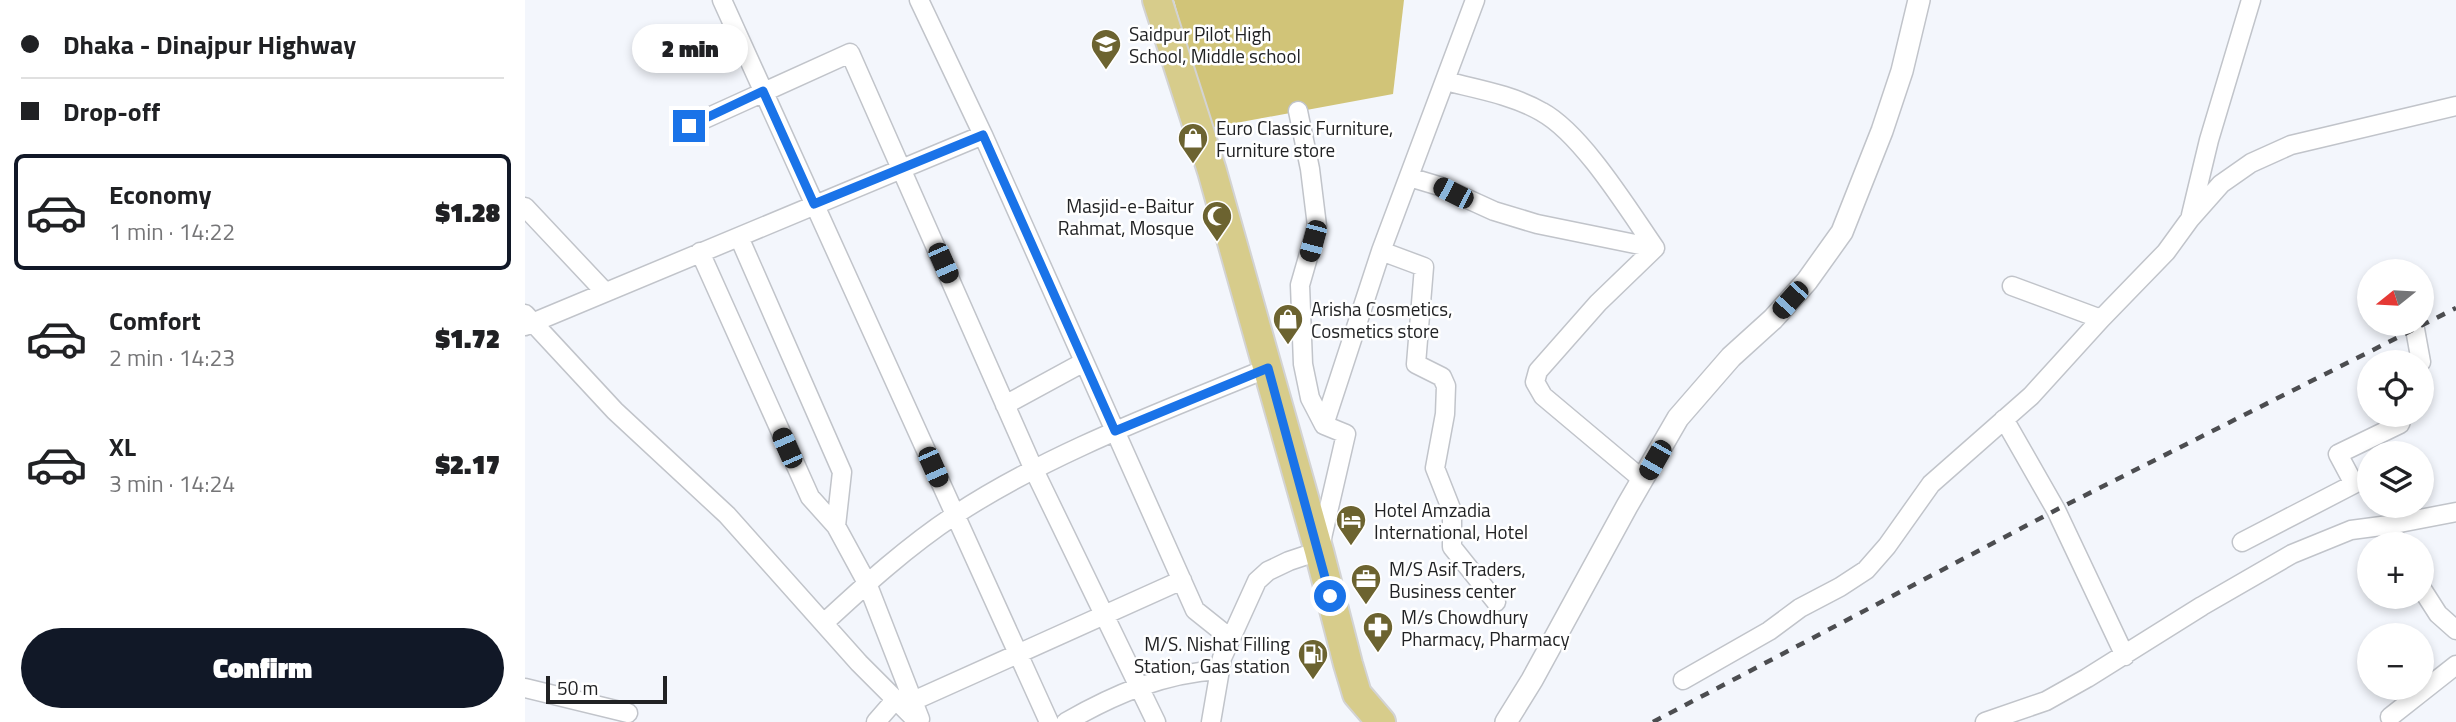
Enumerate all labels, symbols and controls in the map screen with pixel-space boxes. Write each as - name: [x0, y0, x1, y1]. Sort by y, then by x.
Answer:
- place label: Saidpur Pilot High School, Middle school: [1129, 19, 1301, 70]
- callout: 2 min: [631, 24, 747, 74]
- text: Dhaka - Dinajpur Highway: [63, 25, 356, 64]
- school or university icon: Saidpur Pilot High School, Middle school: [1089, 27, 1123, 71]
- text: 2 min: [661, 31, 719, 66]
- text: Drop-off: [63, 92, 160, 131]
- route end: [673, 110, 705, 142]
- place label: Euro Classic Furniture, Furniture store: [1216, 113, 1393, 164]
- shop icon: Euro Classic Furniture, Furniture store: [1176, 121, 1210, 165]
- car: [1430, 174, 1477, 212]
- text: Economy: [109, 175, 211, 214]
- icon: car: [25, 181, 88, 244]
- place label: Masjid-e-Baitur Rahmat, Mosque: [1058, 191, 1194, 242]
- text: $1.28: [435, 193, 500, 232]
- mosque icon: Masjid-e-Baitur Rahmat, Mosque: [1200, 199, 1234, 243]
- text: 1 min · 14:22: [109, 214, 235, 249]
- car: [1298, 218, 1329, 264]
- car: [925, 240, 962, 286]
- north arrow: [2357, 259, 2434, 336]
- map controls: [2357, 259, 2434, 700]
- car: [1769, 277, 1812, 323]
- place label: Arisha Cosmetics, Cosmetics store: [1311, 294, 1452, 345]
- text: Comfort: [109, 301, 201, 340]
- shop icon: Arisha Cosmetics, Cosmetics store: [1271, 302, 1305, 346]
- icon: car: [25, 307, 88, 370]
- text: $1.72: [435, 319, 500, 358]
- text: 2 min · 14:23: [109, 340, 235, 375]
- button: locate: [2357, 350, 2434, 427]
- car: [769, 425, 806, 471]
- text: XL: [109, 427, 136, 466]
- icon: car: [25, 433, 88, 496]
- car: [1636, 437, 1675, 483]
- button: layers: [2357, 441, 2434, 518]
- car: [915, 444, 952, 490]
- text: $2.17: [435, 445, 500, 484]
- text: 3 min · 14:24: [109, 466, 235, 501]
- place label: Hotel Amzadia International, Hotel: [1374, 495, 1528, 546]
- hotel icon: Hotel Amzadia International, Hotel: [1334, 503, 1368, 547]
- button: +: [2357, 532, 2434, 609]
- place label: M/S Asif Traders, Business center: [1389, 554, 1526, 605]
- office icon: M/S Asif Traders, Business center: [1349, 562, 1383, 606]
- route start: [1314, 580, 1346, 612]
- place label: M/s Chowdhury Pharmacy, Pharmacy: [1401, 602, 1570, 653]
- pharmacy icon: M/s Chowdhury Pharmacy, Pharmacy: [1361, 610, 1395, 654]
- button: −: [2357, 623, 2434, 700]
- button: Confirm: [21, 628, 504, 708]
- place label: M/S. Nishat Filling Station, Gas station: [1134, 629, 1290, 680]
- fuel station icon: M/S. Nishat Filling Station, Gas station: [1296, 637, 1330, 681]
- scale bar: [546, 673, 667, 705]
- text: 50 m: [557, 673, 598, 702]

